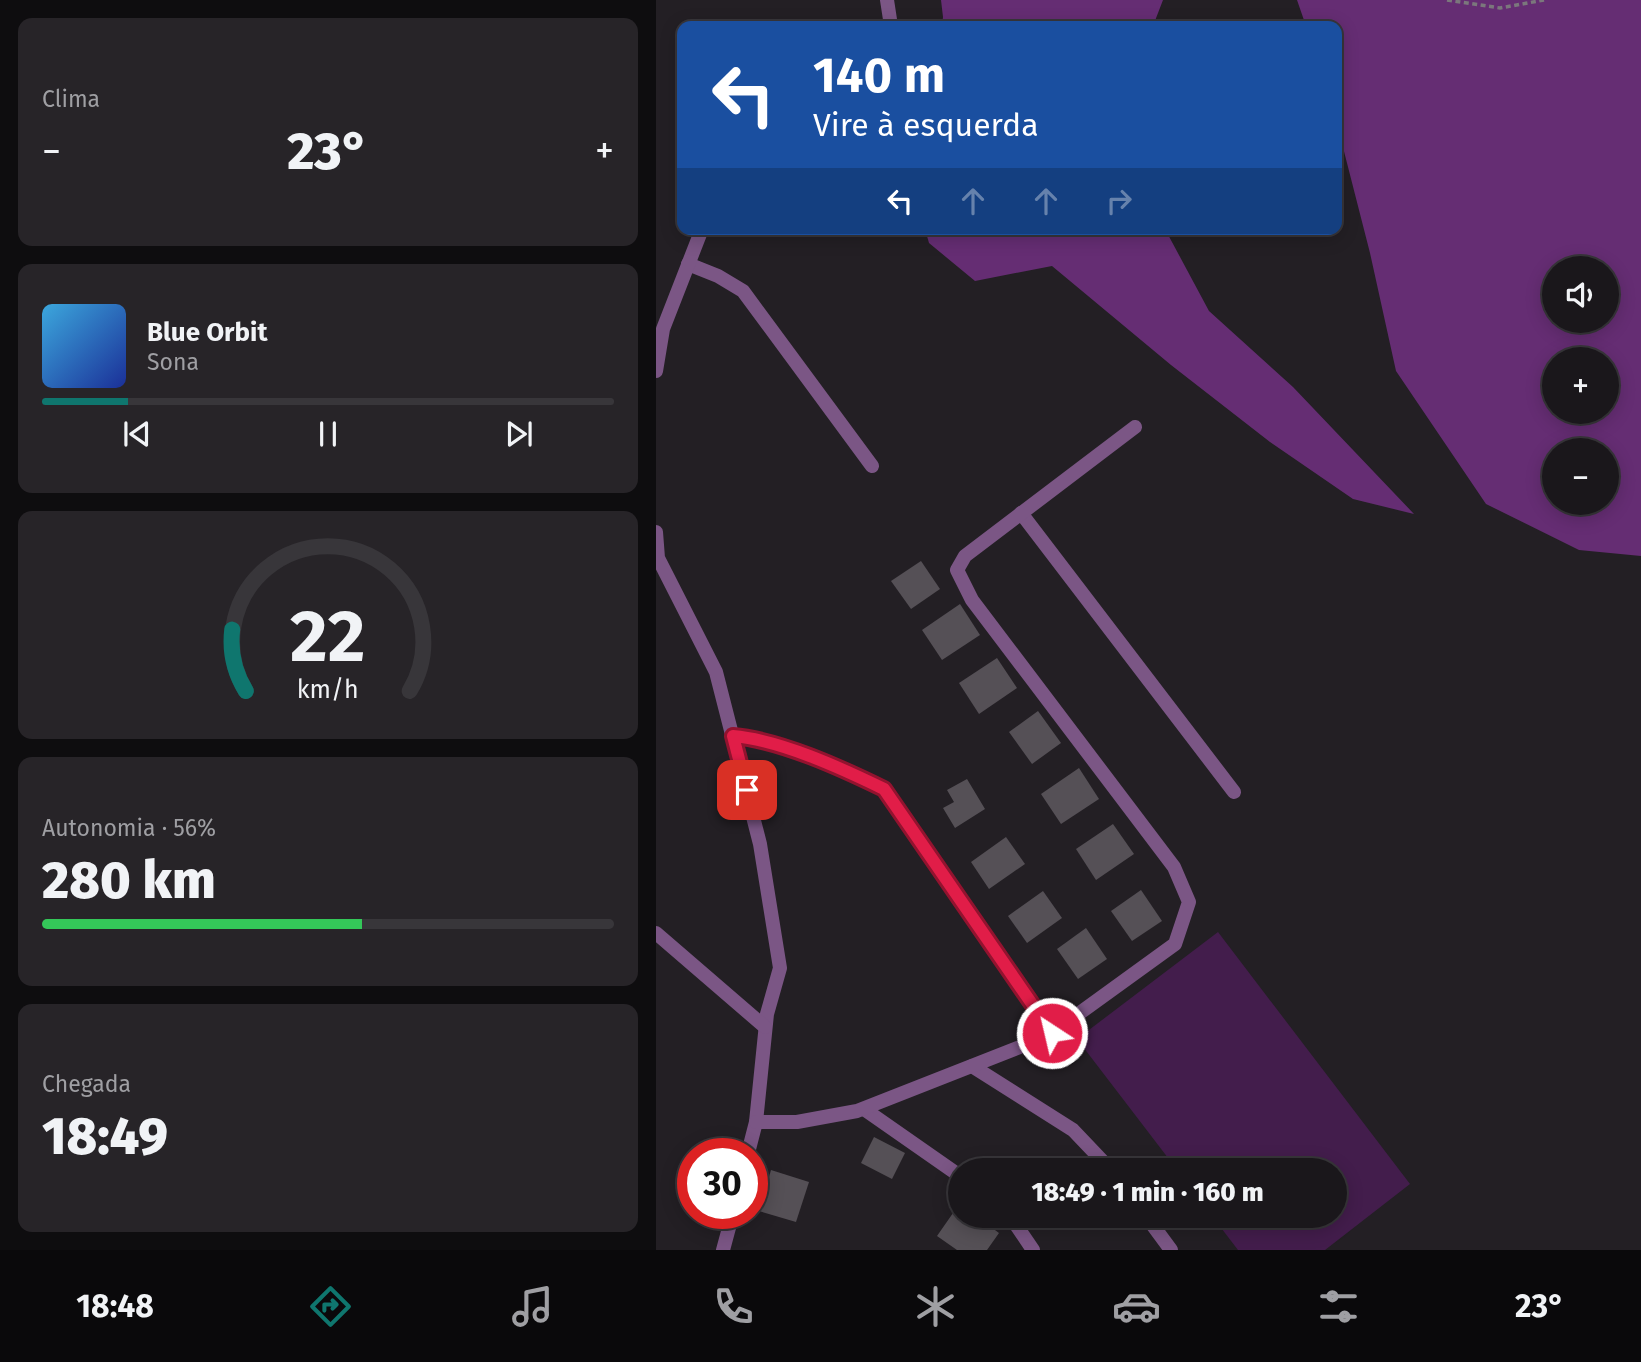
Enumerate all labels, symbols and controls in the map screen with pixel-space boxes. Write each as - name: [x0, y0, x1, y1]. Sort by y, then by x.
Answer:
- text: 140 m: [813, 46, 945, 105]
- icon: left: [698, 49, 789, 140]
- text: Clima: [42, 85, 100, 113]
- text: Vire à esquerda: [813, 106, 1039, 144]
- text: 23°: [287, 120, 369, 183]
- text: −: [42, 128, 61, 174]
- text: +: [595, 128, 614, 174]
- icon: left: [881, 182, 919, 220]
- icon: ahead: [954, 182, 992, 220]
- icon: ahead: [1027, 182, 1065, 220]
- icon: right: [1100, 182, 1138, 220]
- map controls: [1542, 256, 1619, 515]
- button: sound: [1542, 256, 1619, 333]
- text: Blue Orbit: [147, 317, 267, 348]
- button: +: [1542, 347, 1619, 424]
- text: Sona: [147, 348, 199, 376]
- icon: previous: [118, 415, 156, 453]
- icon: pause: [309, 415, 347, 453]
- icon: next: [500, 415, 538, 453]
- button: −: [1542, 438, 1619, 515]
- text: 22: [290, 593, 366, 680]
- text: km/h: [297, 675, 359, 705]
- pin: [717, 760, 777, 820]
- icon: arrive: [728, 771, 766, 809]
- text: Autonomia · 56%: [42, 814, 216, 842]
- text: 280 km: [42, 849, 216, 912]
- position arrow: [1015, 996, 1089, 1070]
- text: Chegada: [42, 1070, 131, 1098]
- text: 18:49: [42, 1105, 168, 1168]
- speed limit sign: 30: [677, 1138, 768, 1229]
- text: 18:49 · 1 min · 160 m: [1031, 1177, 1264, 1208]
- icon: directions: [306, 1282, 355, 1331]
- icon: music: [508, 1282, 557, 1331]
- icon: phone: [709, 1282, 758, 1331]
- icon: climate: [911, 1282, 960, 1331]
- icon: car: [1112, 1282, 1161, 1331]
- icon: filters: [1314, 1282, 1363, 1331]
- text: 18:48: [76, 1287, 154, 1325]
- text: 23°: [1515, 1287, 1565, 1325]

